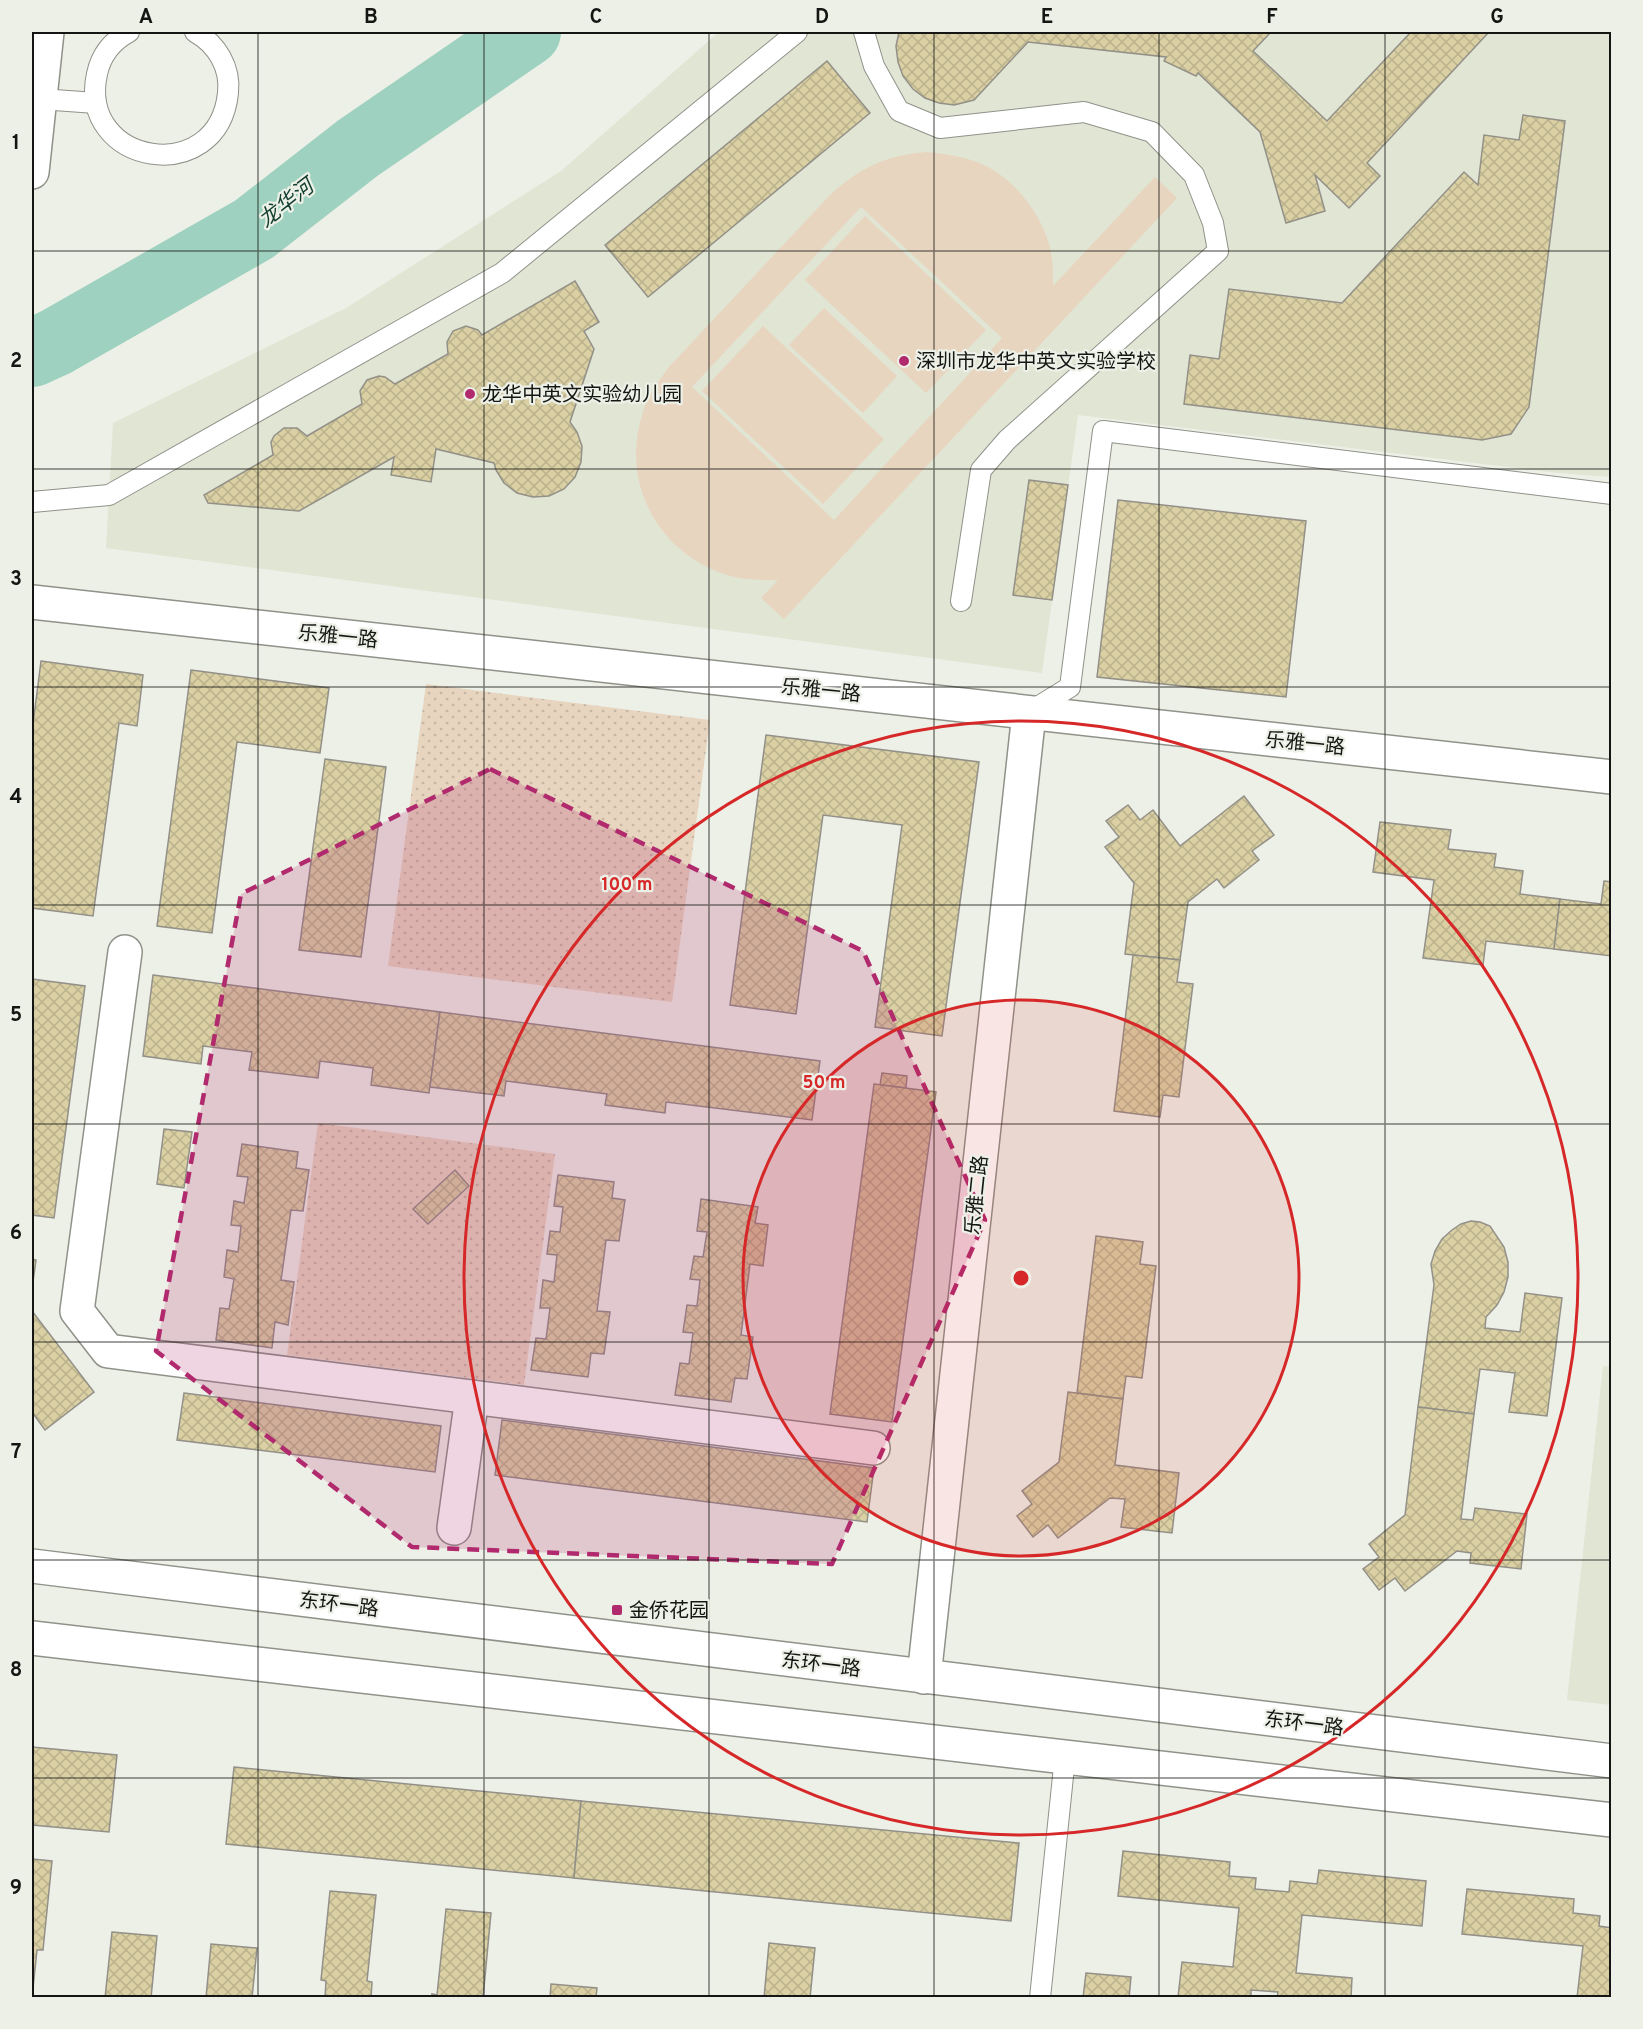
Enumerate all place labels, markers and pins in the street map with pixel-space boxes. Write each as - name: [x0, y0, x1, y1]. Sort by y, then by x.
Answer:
- place label: 深圳市龙华中英文实验学校: [916, 350, 1156, 376]
- marker: 深圳市龙华中英文实验学校: [897, 354, 911, 368]
- place label: 龙华中英文实验幼儿园: [482, 383, 682, 409]
- marker: 龙华中英文实验幼儿园: [463, 387, 477, 401]
- centre of rings: [1011, 1268, 1031, 1288]
- place label: 金侨花园: [629, 1599, 709, 1625]
- marker: 金侨花园: [610, 1603, 624, 1617]

